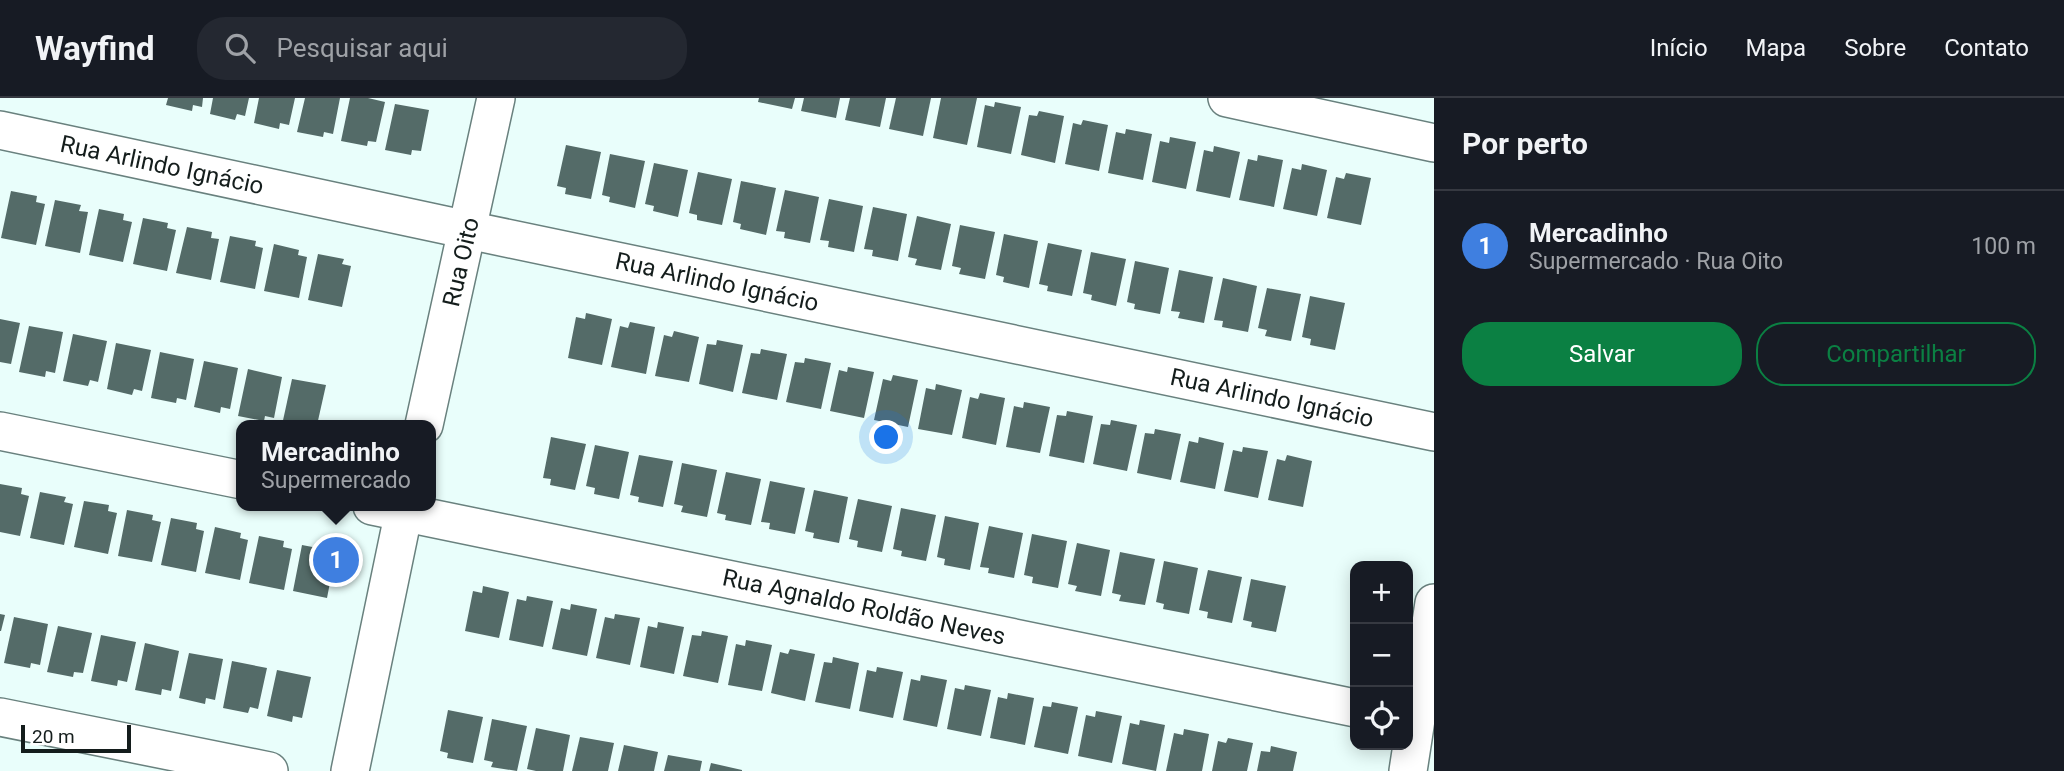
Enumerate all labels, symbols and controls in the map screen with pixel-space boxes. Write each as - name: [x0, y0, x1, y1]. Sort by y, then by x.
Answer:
- search box: [197, 17, 687, 80]
- text: Wayfind: [35, 29, 155, 68]
- icon: search: [221, 29, 259, 67]
- text: Pesquisar aqui: [277, 33, 448, 63]
- text: Início: [1650, 34, 1708, 62]
- text: Mapa: [1746, 34, 1806, 62]
- text: Sobre: [1844, 34, 1906, 62]
- text: Contato: [1944, 34, 2029, 62]
- text: Por perto: [1462, 126, 1588, 161]
- street label: Rua Arlindo Ignácio: [58, 130, 266, 200]
- street label: Rua Oito: [437, 215, 485, 309]
- text: Mercadinho: [1529, 218, 1668, 248]
- text: 1: [1478, 233, 1492, 260]
- text: 100 m: [1971, 233, 2036, 260]
- street label: Rua Arlindo Ignácio: [613, 247, 821, 317]
- text: Supermercado · Rua Oito: [1529, 248, 1783, 275]
- button: Salvar: [1462, 322, 1742, 386]
- button: Compartilhar: [1756, 322, 2036, 386]
- street label: Rua Arlindo Ignácio: [1168, 363, 1376, 433]
- popup: [236, 420, 436, 511]
- your location: [869, 420, 903, 454]
- text: Mercadinho: [261, 437, 400, 467]
- text: Supermercado: [261, 467, 411, 494]
- pin: 1: [313, 534, 359, 586]
- map controls: [1350, 561, 1413, 750]
- button: +: [1350, 561, 1413, 624]
- street label: Rua Agnaldo Roldão Neves: [720, 563, 1008, 651]
- button: −: [1350, 624, 1413, 687]
- button: locate: [1350, 687, 1413, 750]
- scale bar: [21, 722, 131, 754]
- text: 20 m: [32, 725, 75, 748]

